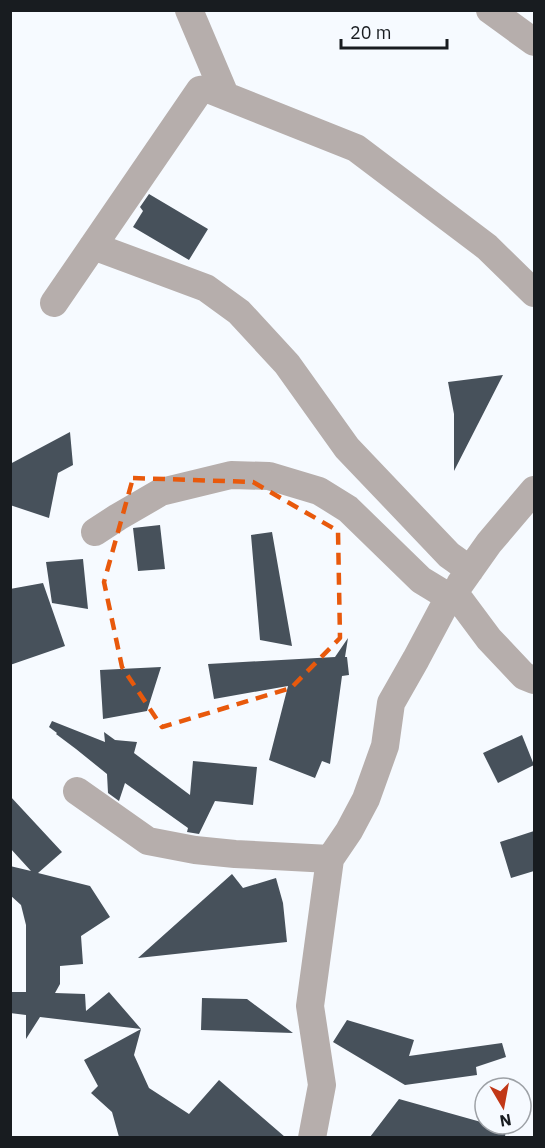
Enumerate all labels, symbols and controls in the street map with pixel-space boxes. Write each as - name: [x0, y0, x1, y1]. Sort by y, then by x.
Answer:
- scale bar: [341, 12, 448, 50]
- text: 20 m: [350, 21, 392, 44]
- north arrow: [473, 1076, 533, 1136]
- text: N: [498, 1110, 513, 1132]

